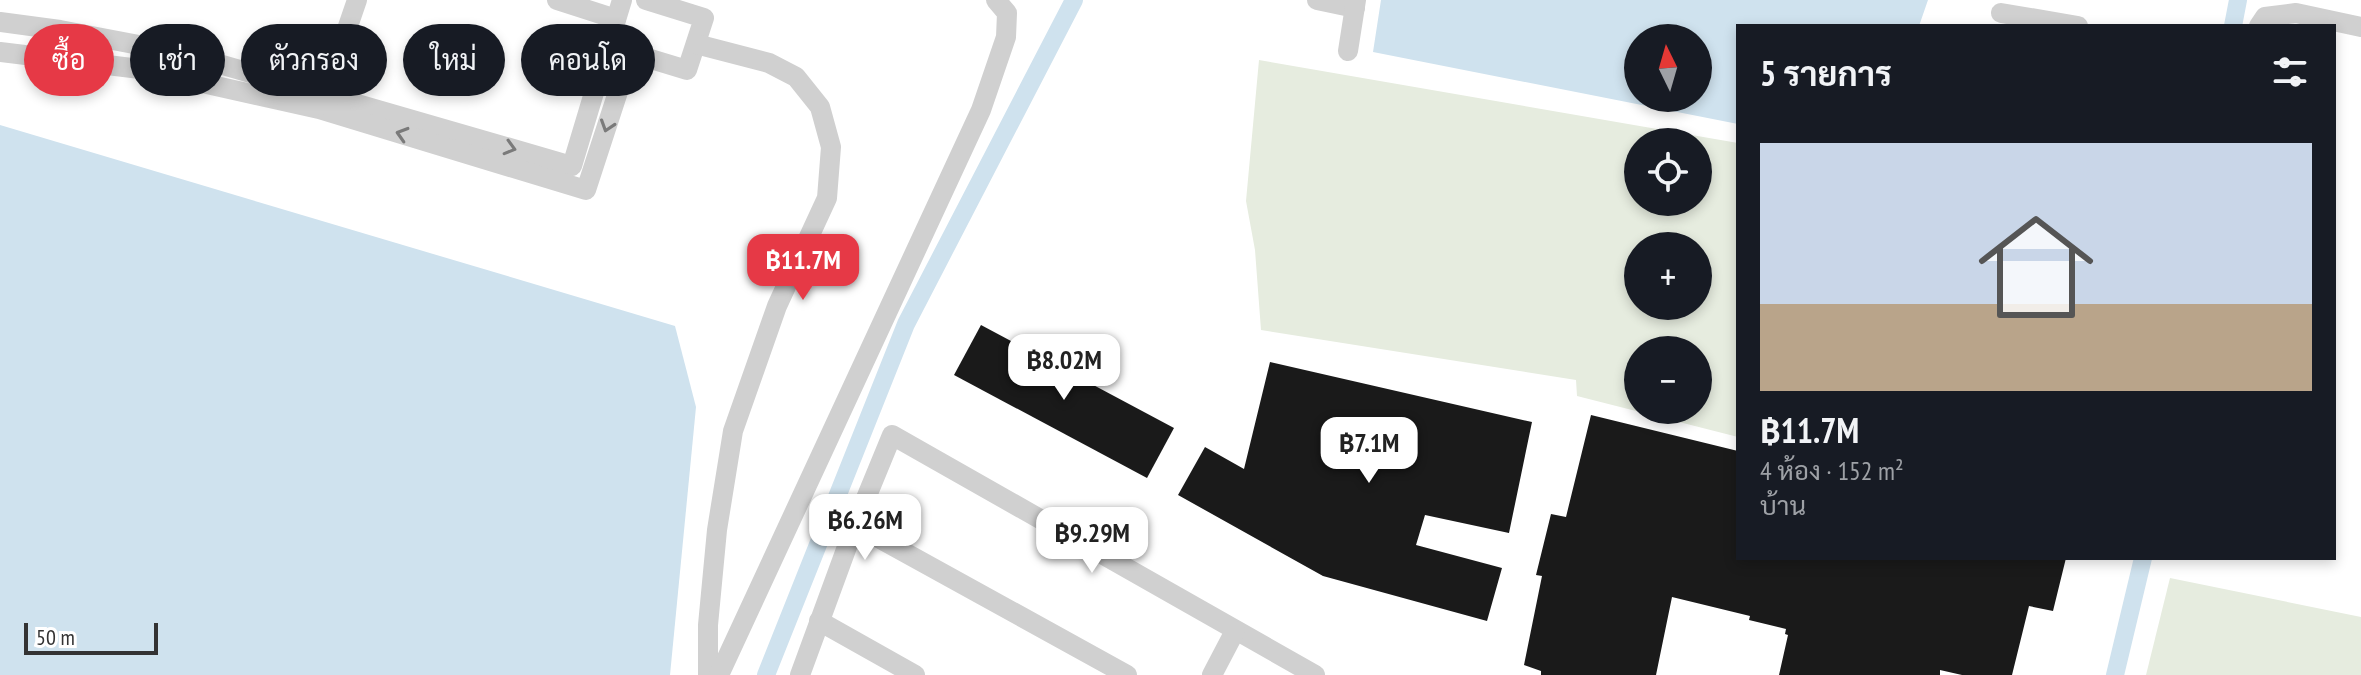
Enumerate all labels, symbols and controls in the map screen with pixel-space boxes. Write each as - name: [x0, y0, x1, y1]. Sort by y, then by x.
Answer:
- chip: ซื้อ: [24, 24, 114, 96]
- chip: เช่า: [130, 24, 225, 96]
- chip: ตัวกรอง: [241, 24, 387, 96]
- chip: ใหม่: [403, 24, 505, 96]
- chip: คอนโด: [521, 24, 655, 96]
- north arrow: [1624, 24, 1712, 112]
- map controls: [1624, 24, 1712, 424]
- icon: filters: [2268, 50, 2312, 94]
- text: 5 รายการ: [1760, 51, 1892, 95]
- one-way arrow: [600, 119, 616, 133]
- one-way arrow: [396, 127, 410, 143]
- button: locate: [1624, 128, 1712, 216]
- one-way arrow: [502, 139, 516, 155]
- icon: home: [1964, 195, 2108, 339]
- button: +: [1624, 232, 1712, 320]
- pin: ฿11.7M: [738, 234, 868, 302]
- text: ฿11.7M: [765, 243, 841, 276]
- pin: ฿8.02M: [999, 334, 1129, 402]
- button: −: [1624, 336, 1712, 424]
- text: ฿8.02M: [1026, 343, 1102, 376]
- text: ฿11.7M: [1760, 408, 1859, 452]
- pin: ฿7.1M: [1313, 417, 1425, 485]
- text: ฿7.1M: [1339, 426, 1399, 459]
- text: 4 ห้อง · 152 m²: [1760, 454, 1904, 487]
- text: บ้าน: [1760, 489, 1806, 522]
- pin: ฿6.26M: [800, 494, 930, 562]
- text: ฿6.26M: [827, 503, 903, 536]
- pin: ฿9.29M: [1027, 507, 1157, 575]
- text: ฿9.29M: [1054, 516, 1130, 549]
- scale bar: [24, 619, 158, 655]
- text: 50 m: [36, 623, 75, 651]

